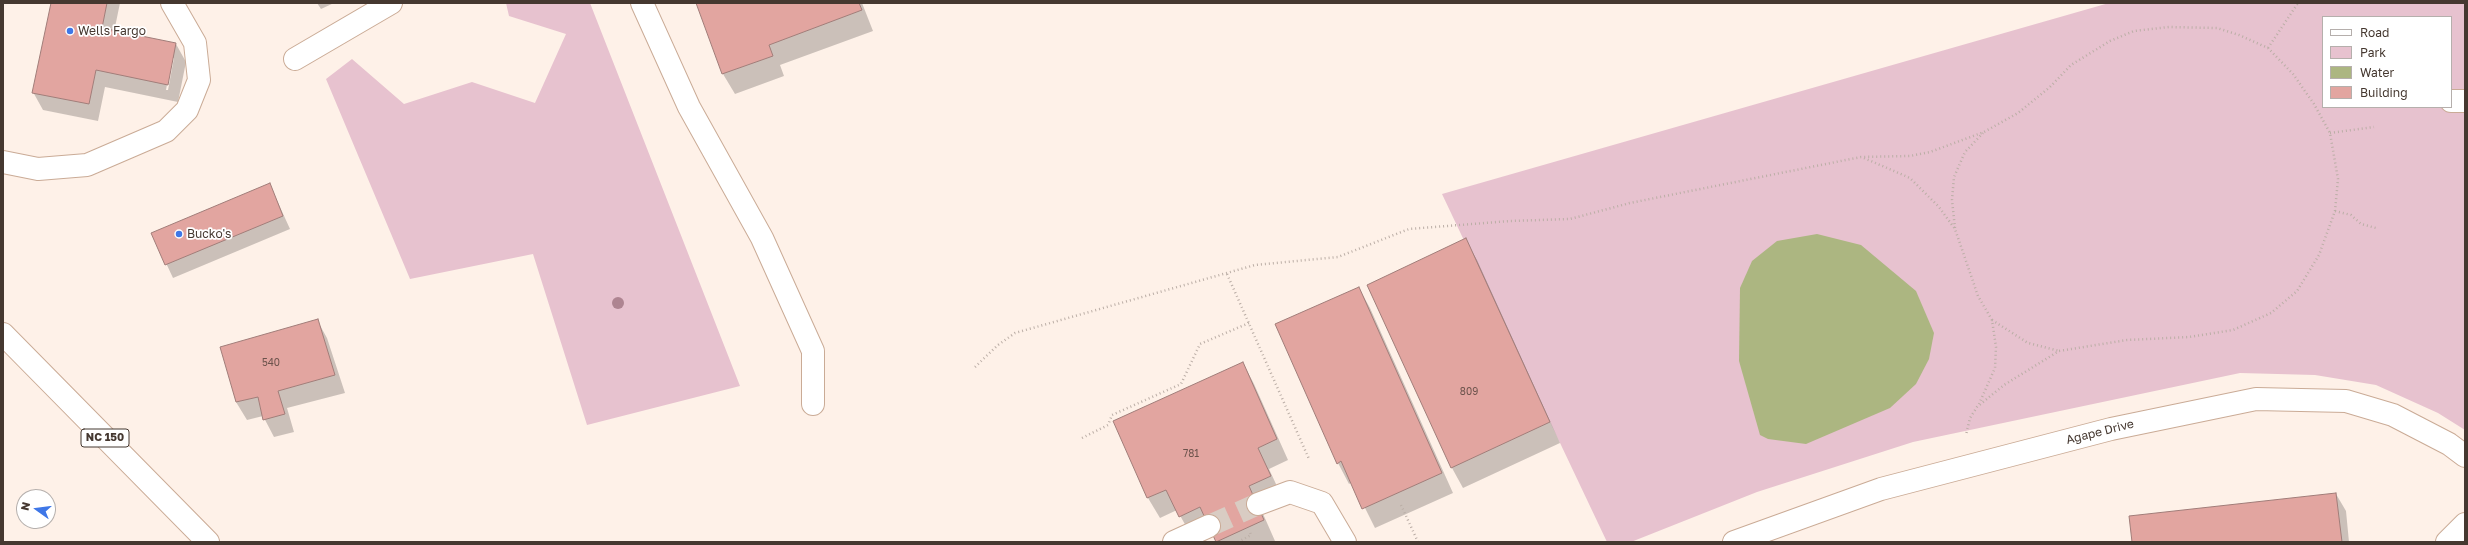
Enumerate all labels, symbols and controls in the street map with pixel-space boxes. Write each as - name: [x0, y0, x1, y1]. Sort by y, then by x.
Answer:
- legend: [2322, 16, 2452, 108]
- place label: Wells Fargo: [78, 24, 146, 38]
- text: Road: [2360, 25, 2389, 40]
- marker: Wells Fargo: [65, 26, 75, 36]
- text: Park: [2360, 45, 2386, 60]
- text: Water: [2360, 65, 2394, 80]
- text: Building: [2360, 85, 2408, 100]
- place label: Bucko's: [187, 227, 231, 241]
- marker: Bucko's: [174, 229, 184, 239]
- house number: 540: [262, 357, 280, 369]
- house number: 809: [1460, 386, 1478, 398]
- street label: Agape Drive: [2065, 417, 2135, 447]
- road number: NC 150: [81, 429, 129, 447]
- house number: 781: [1183, 448, 1199, 460]
- north arrow: [16, 489, 56, 529]
- text: N: [18, 501, 32, 512]

